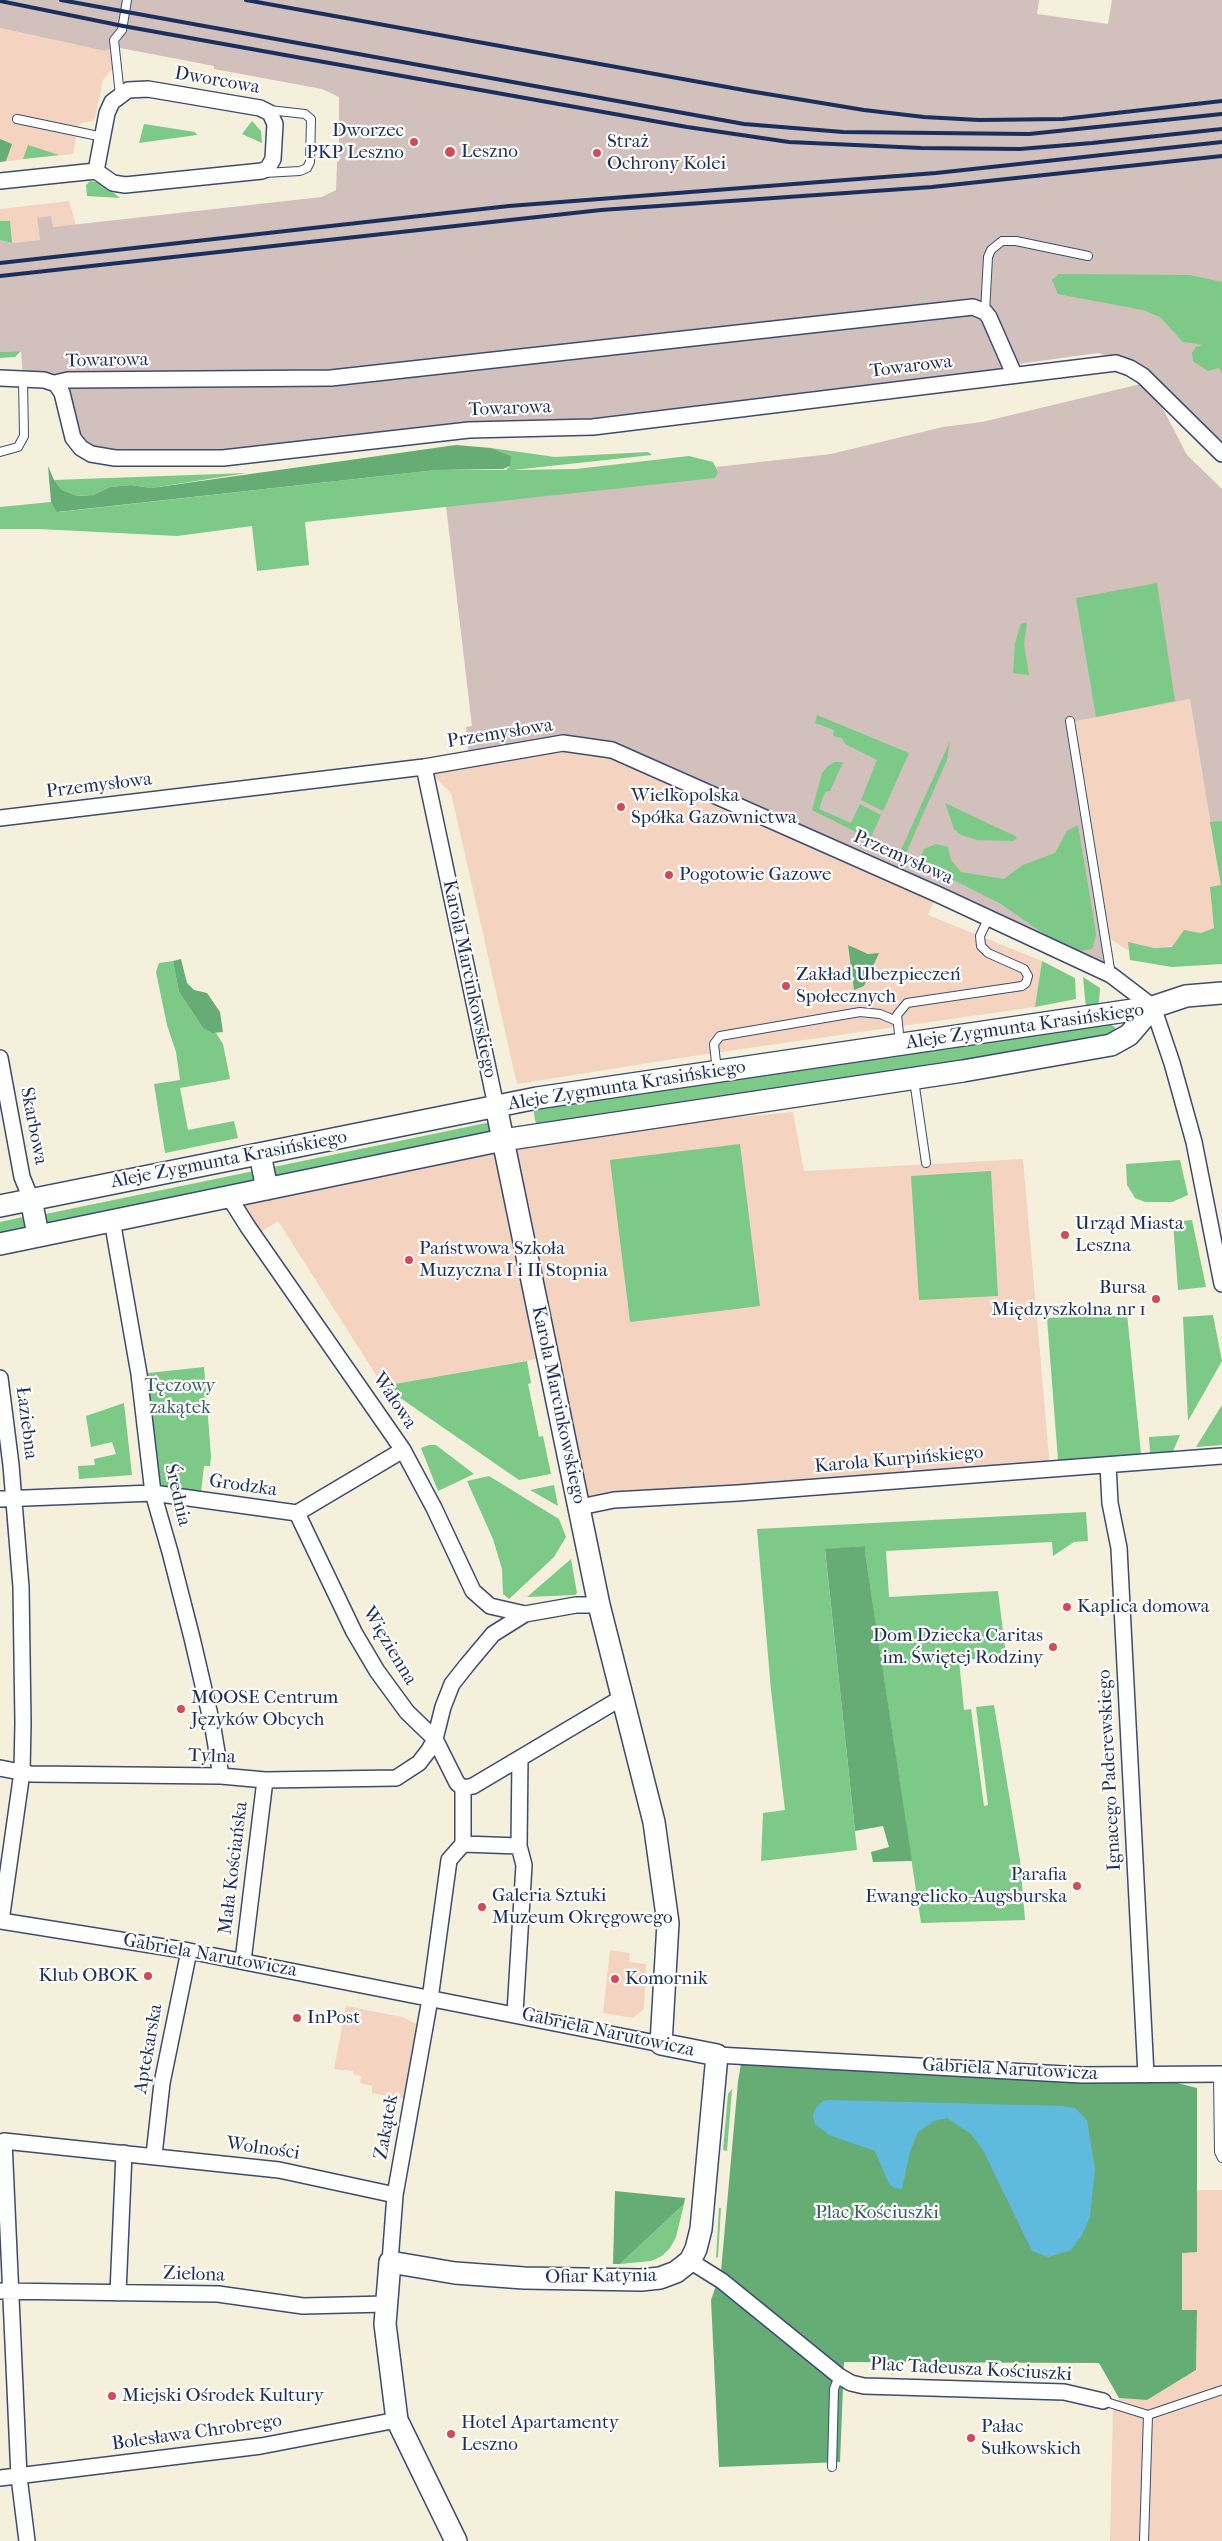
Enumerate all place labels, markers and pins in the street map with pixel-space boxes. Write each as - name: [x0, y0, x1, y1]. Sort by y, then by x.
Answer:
- place label: Dworzec PKP Leszno: [306, 120, 404, 164]
- place label: Straż Ochrony Kolei: [607, 131, 726, 175]
- marker: Dworzec PKP Leszno: [408, 136, 420, 148]
- place label: Leszno: [461, 141, 518, 163]
- marker: Leszno: [443, 145, 457, 159]
- marker: Straż Ochrony Kolei: [591, 147, 603, 159]
- place label: Wielkopolska Spółka Gazownictwa: [631, 785, 797, 829]
- marker: Wielkopolska Spółka Gazownictwa: [615, 801, 627, 813]
- place label: Pogotowie Gazowe: [679, 864, 832, 886]
- marker: Pogotowie Gazowe: [663, 869, 675, 881]
- place label: Zakład Ubezpieczeń Społecznych: [796, 964, 961, 1008]
- marker: Zakład Ubezpieczeń Społecznych: [780, 980, 792, 992]
- place label: Urząd Miasta Leszna: [1075, 1213, 1184, 1257]
- marker: Urząd Miasta Leszna: [1059, 1229, 1071, 1241]
- place label: Państwowa Szkoła Muzyczna I i II Stopnia: [419, 1238, 608, 1282]
- marker: Państwowa Szkoła Muzyczna I i II Stopnia: [403, 1254, 415, 1266]
- place label: Bursa Międzyszkolna nr 1: [991, 1277, 1146, 1321]
- marker: Bursa Międzyszkolna nr 1: [1150, 1293, 1162, 1305]
- place label: Kaplica domowa: [1077, 1596, 1209, 1618]
- marker: Kaplica domowa: [1061, 1601, 1073, 1613]
- place label: Dom Dziecka Caritas im. Świętej Rodziny: [873, 1625, 1043, 1669]
- marker: Dom Dziecka Caritas im. Świętej Rodziny: [1047, 1641, 1059, 1653]
- place label: MOOSE Centrum Języków Obcych: [191, 1687, 338, 1731]
- marker: MOOSE Centrum Języków Obcych: [175, 1703, 187, 1715]
- place label: Parafia Ewangelicko-Augsburska: [865, 1864, 1067, 1908]
- marker: Parafia Ewangelicko-Augsburska: [1071, 1880, 1083, 1892]
- place label: Galeria Sztuki Muzeum Okręgowego: [492, 1885, 673, 1929]
- marker: Galeria Sztuki Muzeum Okręgowego: [476, 1901, 488, 1913]
- place label: Klub OBOK: [39, 1965, 138, 1987]
- place label: Komornik: [625, 1968, 708, 1990]
- marker: Klub OBOK: [142, 1970, 154, 1982]
- marker: Komornik: [609, 1973, 621, 1985]
- place label: InPost: [307, 2007, 360, 2029]
- marker: InPost: [291, 2012, 303, 2024]
- place label: Miejski Ośrodek Kultury: [122, 2385, 324, 2407]
- marker: Miejski Ośrodek Kultury: [106, 2390, 118, 2402]
- place label: Hotel Apartamenty Leszno: [461, 2412, 619, 2456]
- place label: Pałac Sułkowskich: [981, 2416, 1081, 2460]
- marker: Hotel Apartamenty Leszno: [445, 2428, 457, 2440]
- marker: Pałac Sułkowskich: [965, 2432, 977, 2444]

